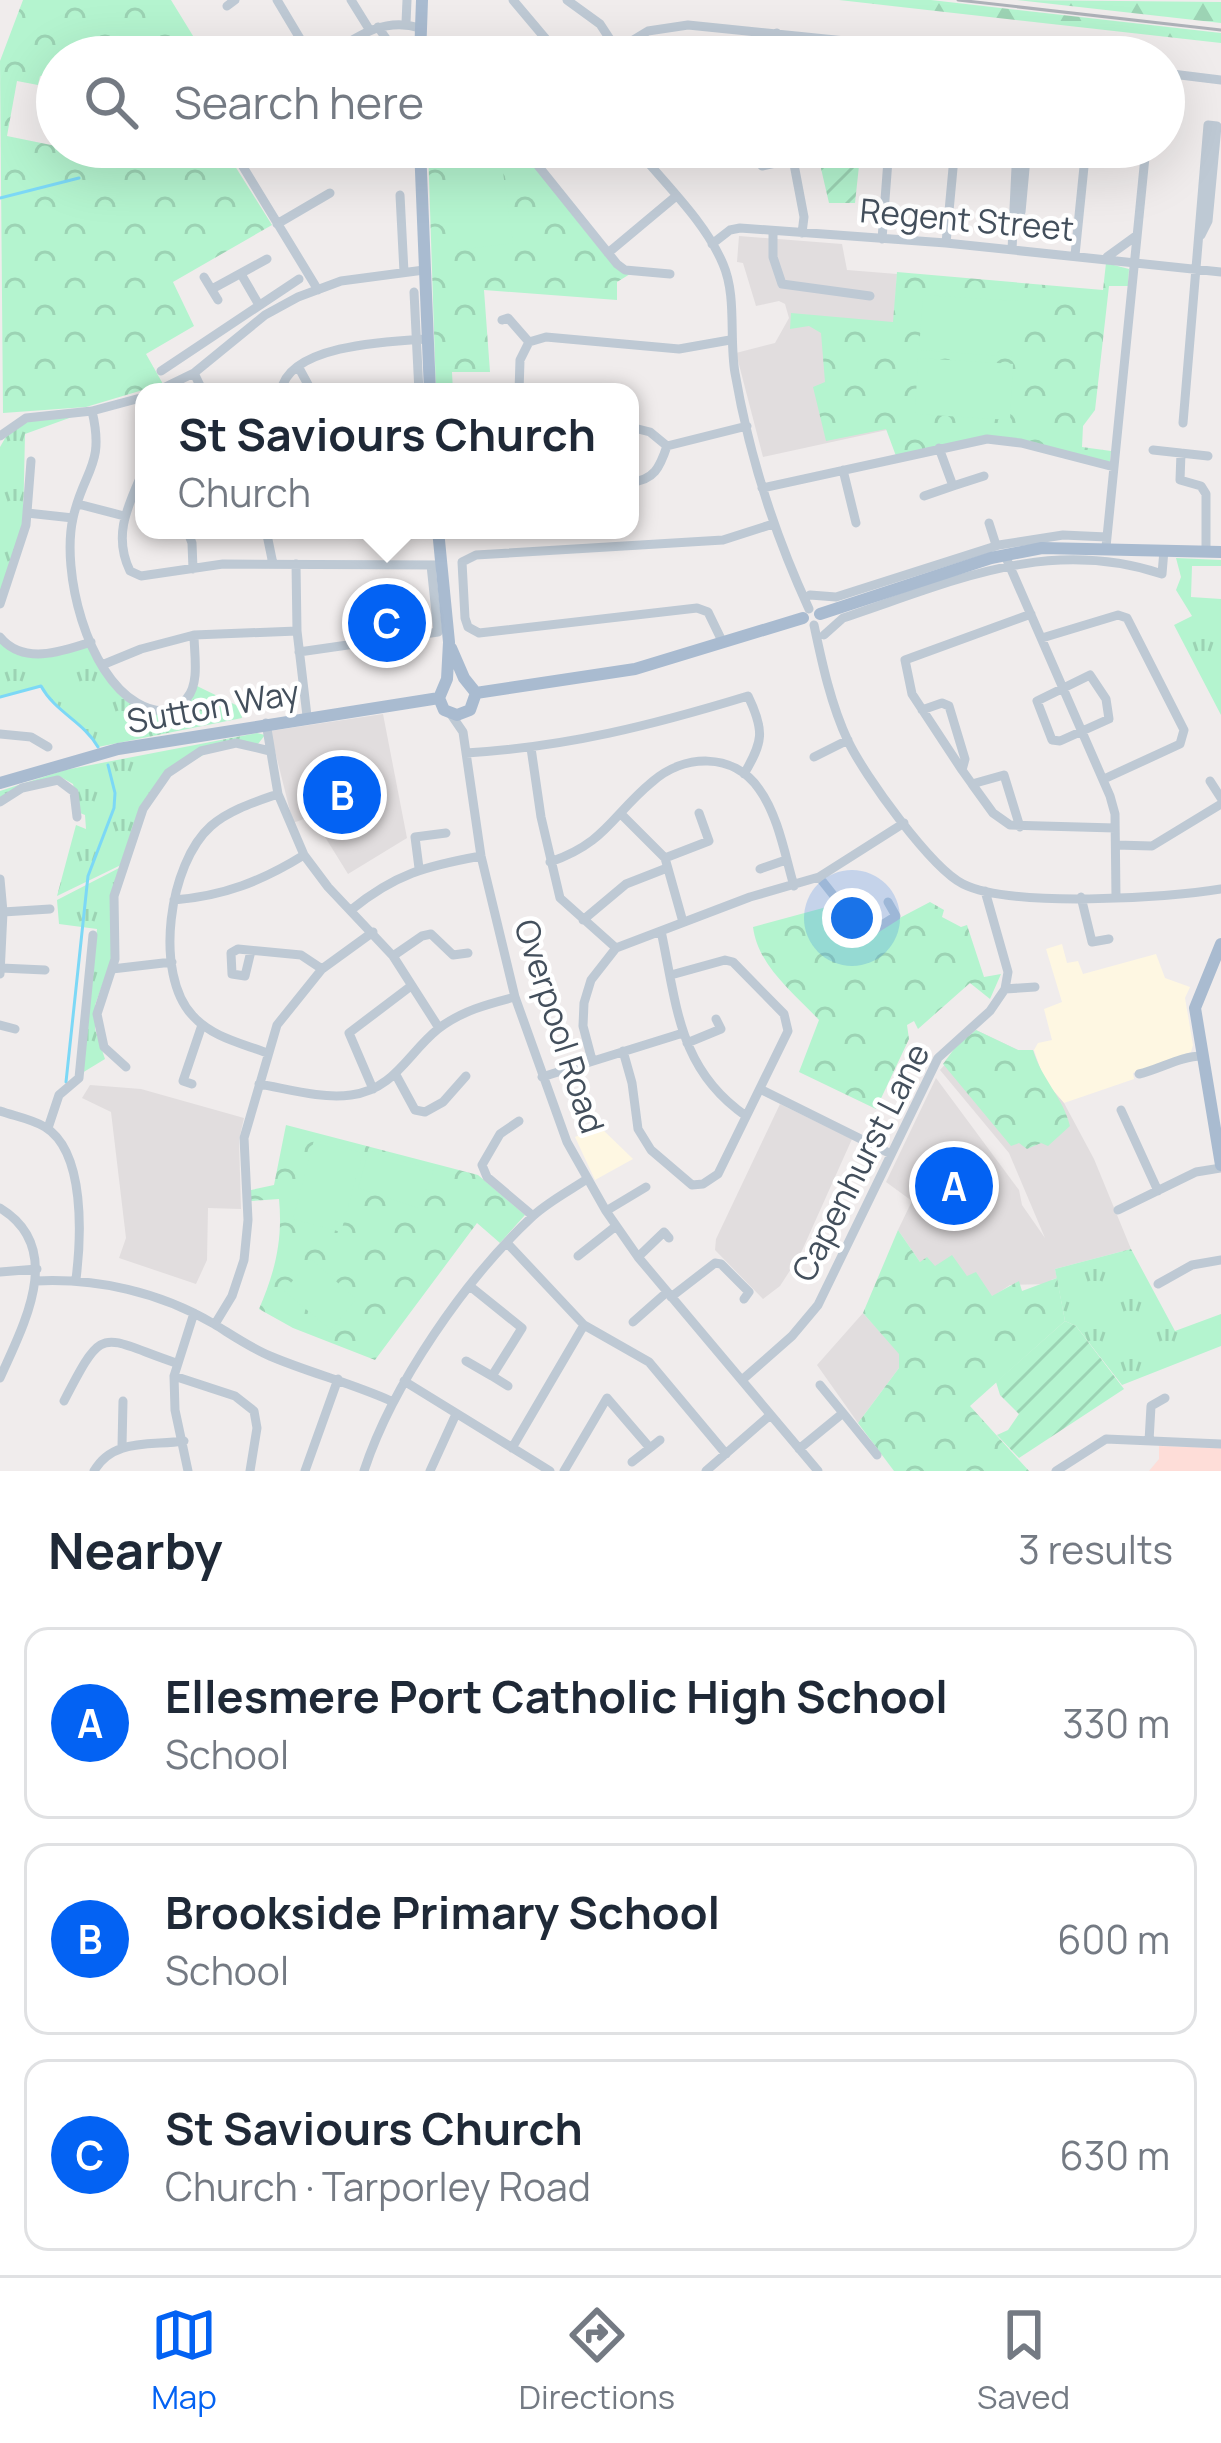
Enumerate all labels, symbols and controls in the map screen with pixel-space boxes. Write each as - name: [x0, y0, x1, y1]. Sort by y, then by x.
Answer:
- search box: [36, 36, 1185, 168]
- icon: search: [78, 69, 144, 135]
- text: Search here: [174, 71, 424, 133]
- street label: Regent Street: [858, 187, 1076, 251]
- popup: [135, 383, 639, 539]
- text: St Saviours Church: [178, 403, 596, 465]
- text: Church: [178, 465, 311, 519]
- pin: C: [348, 578, 426, 668]
- street label: Sutton Way: [123, 669, 303, 743]
- pin: B: [303, 750, 381, 840]
- your location: [822, 888, 882, 948]
- street label: Overpool Road: [504, 913, 616, 1139]
- street label: Capenhurst Lane: [781, 1035, 939, 1289]
- pin: A: [915, 1141, 993, 1231]
- text: Nearby: [48, 1515, 223, 1584]
- text: 3 results: [1018, 1522, 1173, 1576]
- text: Ellesmere Port Catholic High School: [165, 1665, 948, 1727]
- text: A: [77, 1696, 103, 1750]
- text: 330 m: [1062, 1696, 1170, 1750]
- text: School: [165, 1727, 289, 1781]
- text: Brookside Primary School: [165, 1881, 720, 1943]
- text: B: [78, 1912, 102, 1966]
- text: 600 m: [1057, 1912, 1170, 1966]
- text: School: [165, 1943, 289, 1997]
- text: St Saviours Church: [165, 2097, 583, 2159]
- text: C: [76, 2128, 104, 2182]
- text: 630 m: [1060, 2128, 1170, 2182]
- text: Church · Tarporley Road: [165, 2159, 591, 2213]
- tab: Map: [151, 2302, 217, 2419]
- tab: Directions: [519, 2302, 675, 2419]
- tab: Saved: [977, 2302, 1070, 2419]

